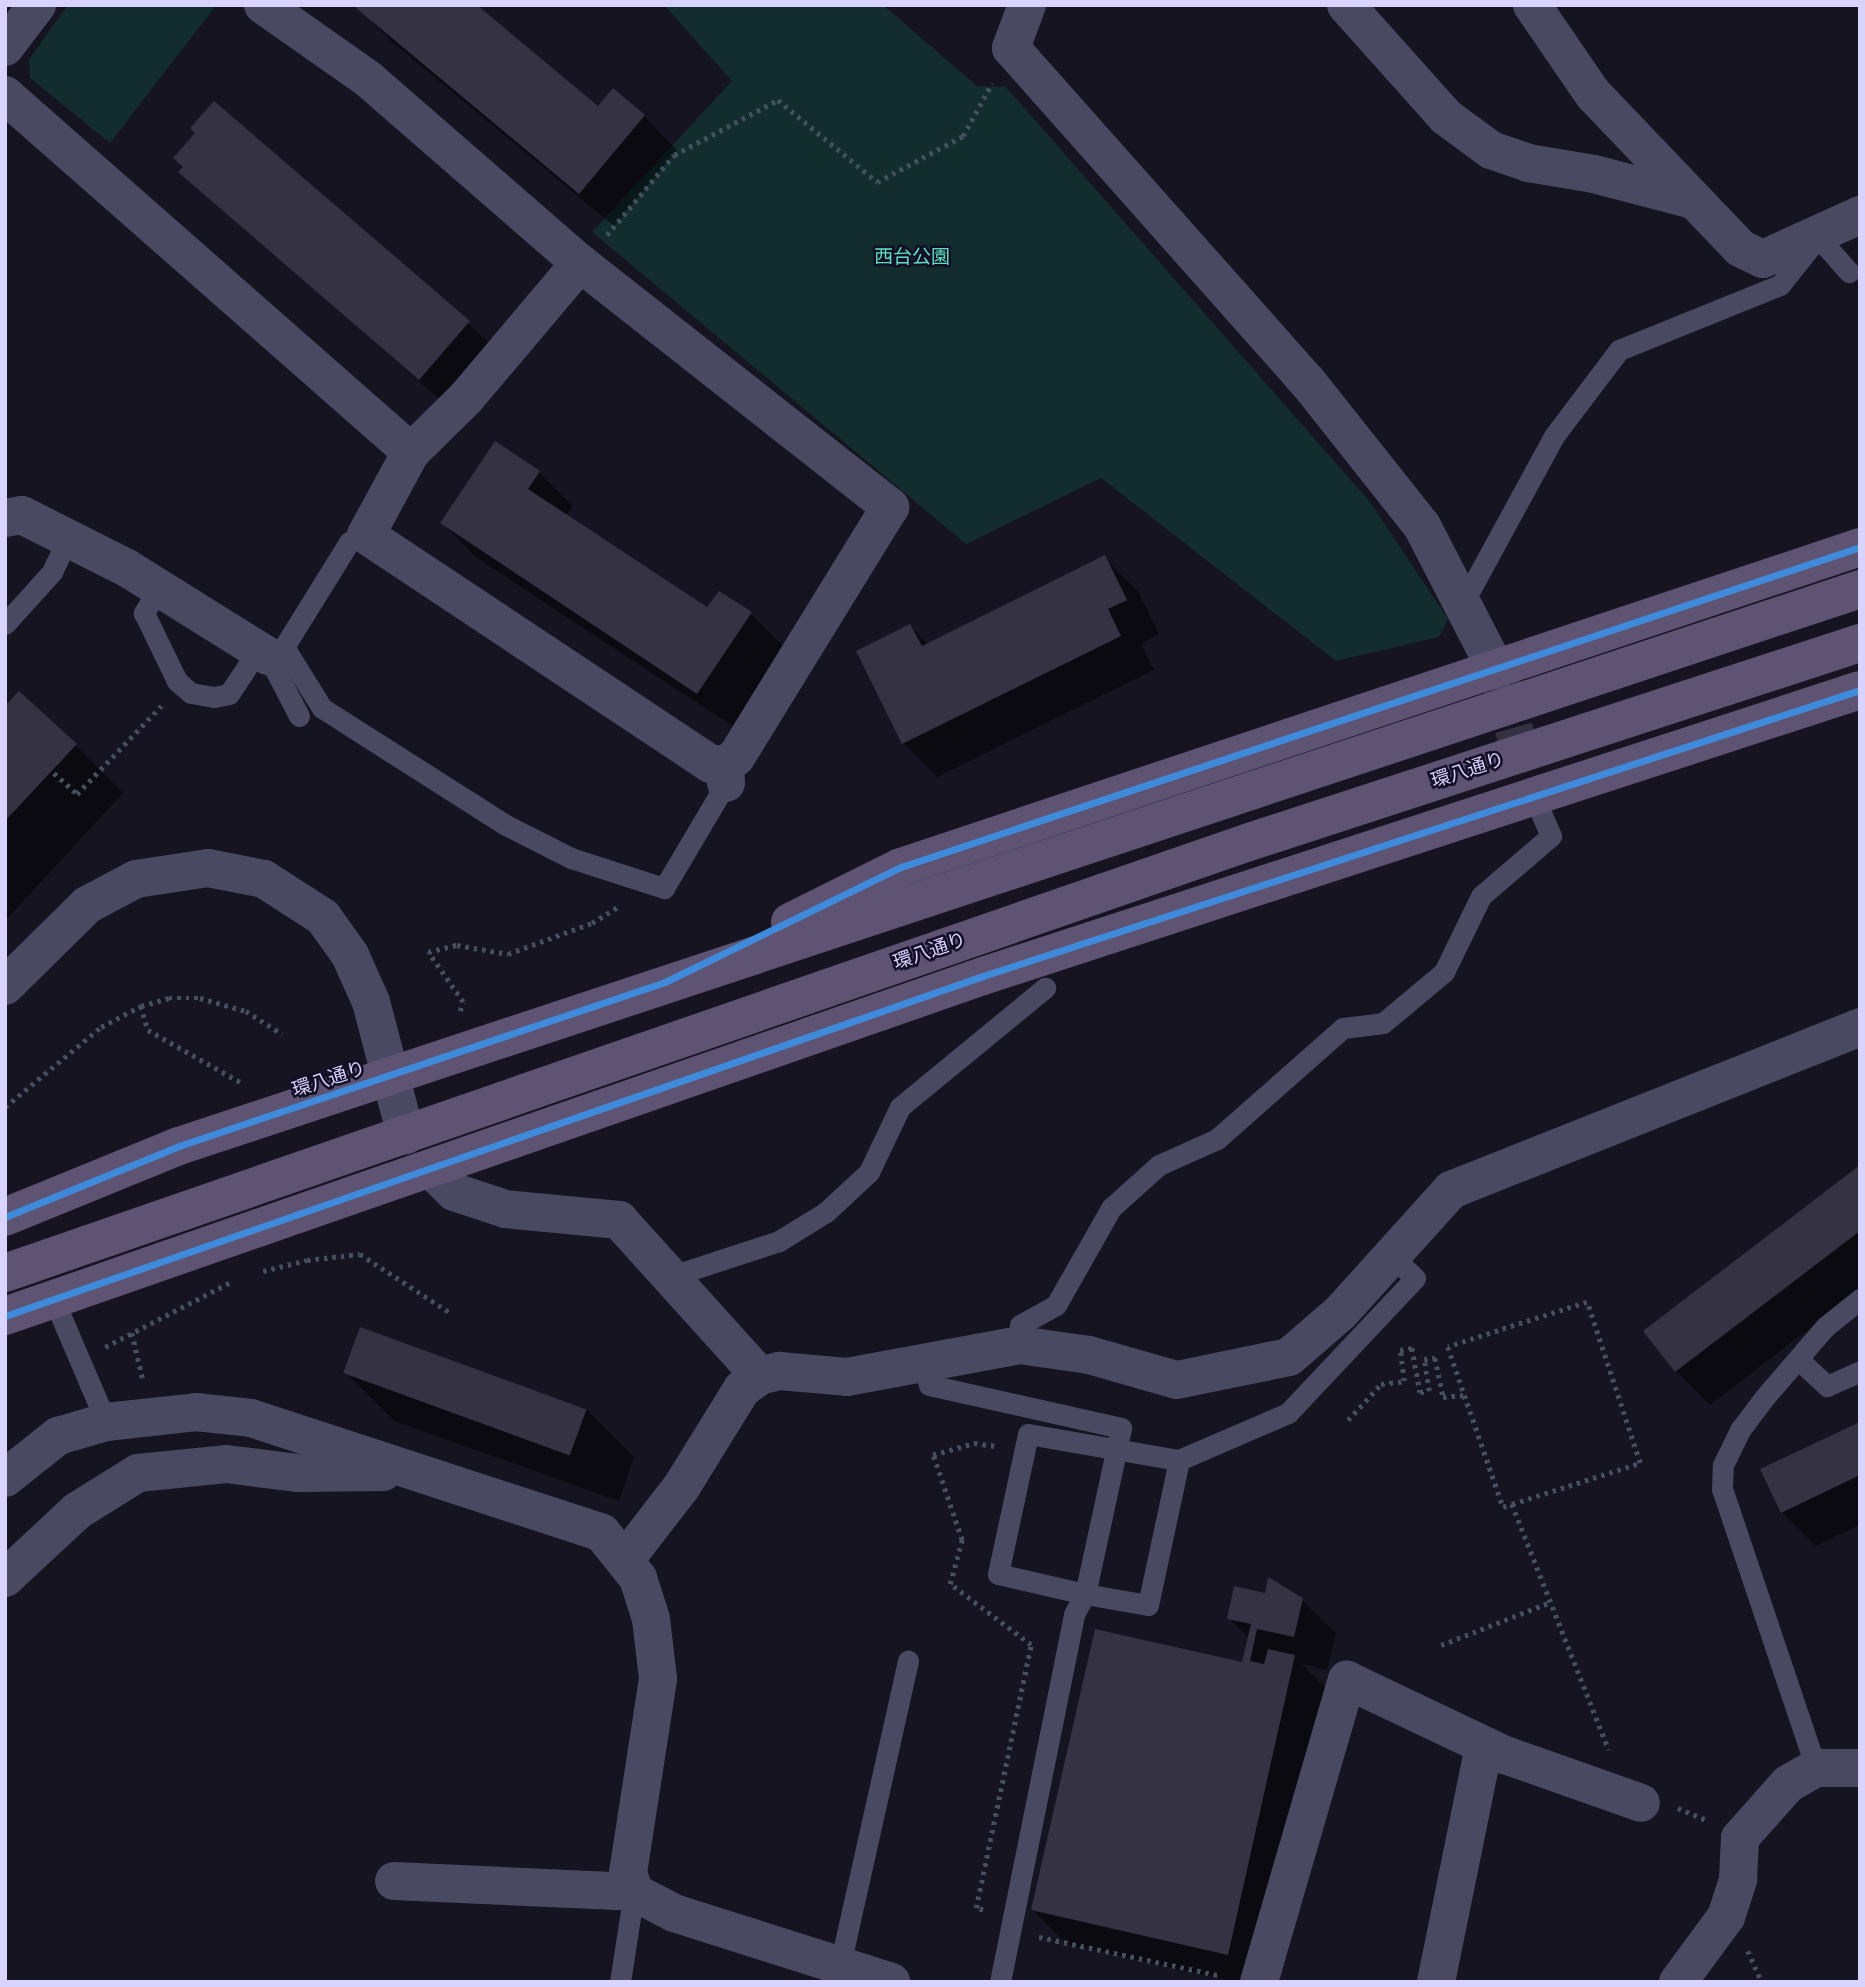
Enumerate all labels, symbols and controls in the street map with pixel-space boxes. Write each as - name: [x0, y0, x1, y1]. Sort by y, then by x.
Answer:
- park label: 西台公園: [874, 247, 950, 269]
- street label: 環八通り: [1428, 748, 1508, 794]
- street label: 環八通り: [890, 929, 970, 975]
- street label: 環八通り: [289, 1057, 369, 1103]

